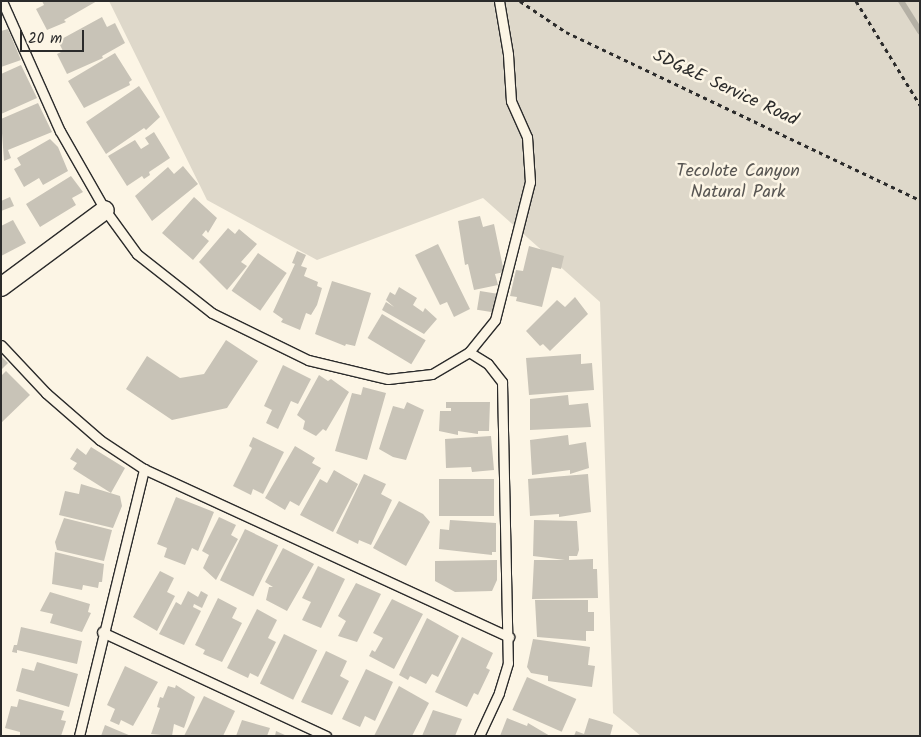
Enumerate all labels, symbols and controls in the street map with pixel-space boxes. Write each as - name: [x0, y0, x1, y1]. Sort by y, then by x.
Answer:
- scale bar: [22, 20, 86, 52]
- text: 20 m: [28, 27, 62, 51]
- street label: SDG&E Service Road: [649, 46, 801, 132]
- park label: Tecolote Canyon Natural Park: [676, 162, 800, 204]

